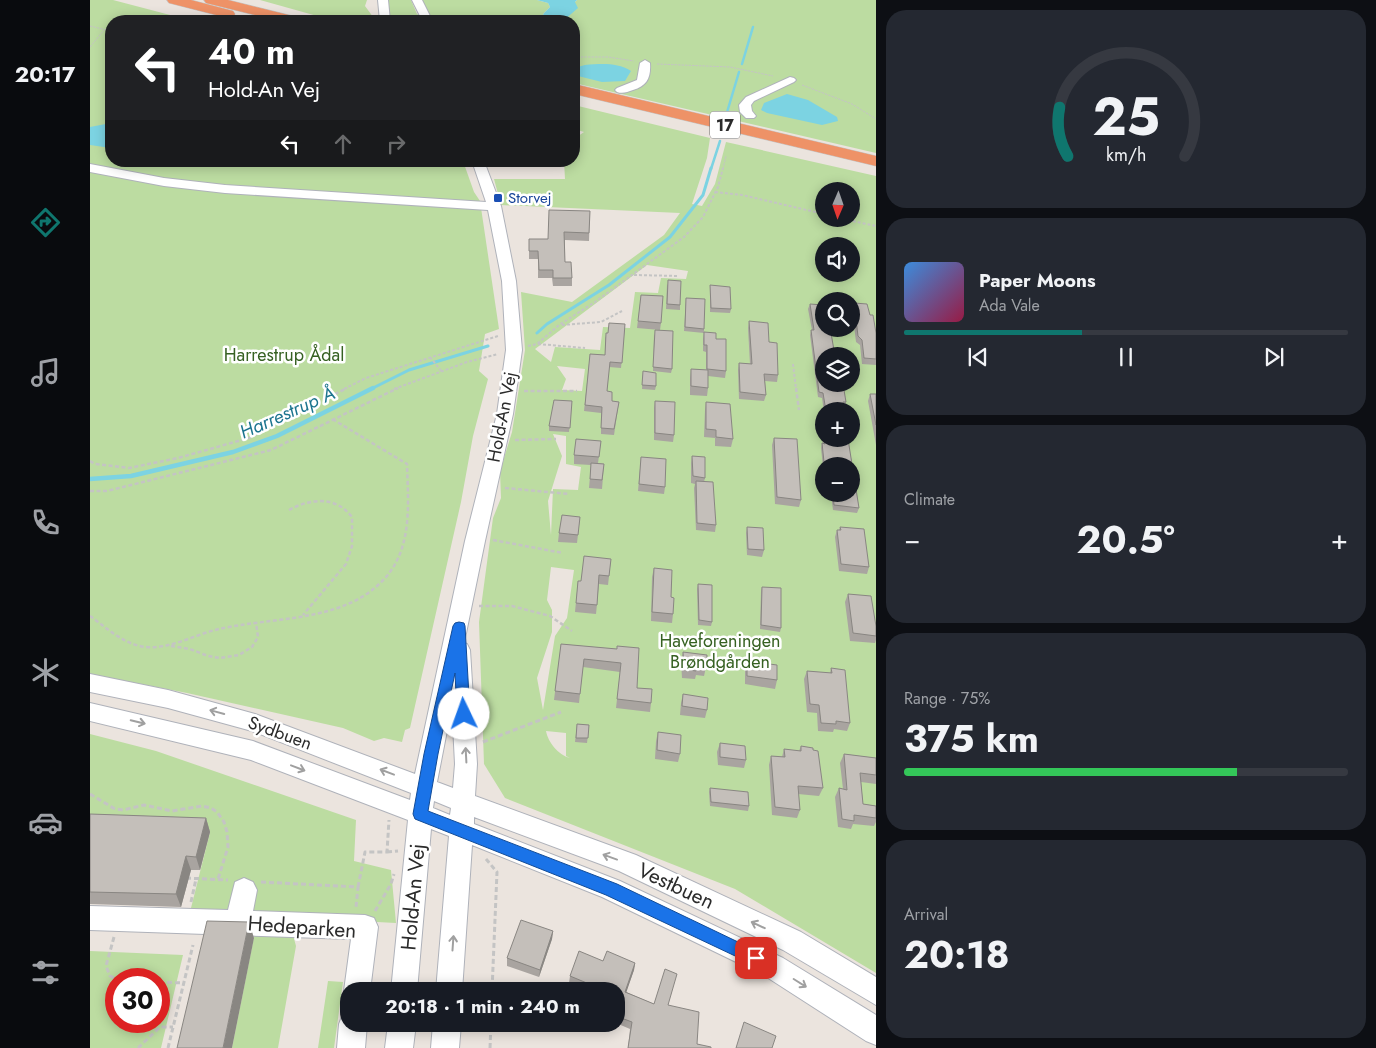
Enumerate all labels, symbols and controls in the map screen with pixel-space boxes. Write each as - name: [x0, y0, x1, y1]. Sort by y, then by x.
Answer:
- text: 40 m: [208, 27, 295, 77]
- icon: left: [125, 35, 190, 100]
- text: 20:17: [15, 58, 75, 90]
- text: Hold-An Vej: [208, 73, 320, 105]
- text: 25: [1092, 79, 1160, 155]
- road number: 17: [710, 112, 740, 138]
- icon: left: [276, 130, 304, 158]
- icon: ahead: [329, 130, 357, 158]
- icon: right: [382, 130, 410, 158]
- text: km/h: [1106, 142, 1146, 168]
- north arrow: [815, 182, 860, 228]
- map controls: [815, 182, 860, 502]
- place label: Storvej: [508, 187, 551, 209]
- marker: Storvej: [492, 192, 504, 204]
- icon: directions: [28, 205, 63, 240]
- button: sound: [815, 237, 860, 282]
- text: Paper Moons: [979, 267, 1096, 294]
- button: search: [815, 292, 860, 337]
- text: Ada Vale: [979, 294, 1040, 317]
- park label: Harrestrup Ådal: [224, 342, 344, 368]
- icon: previous: [964, 343, 992, 371]
- icon: pause: [1112, 343, 1140, 371]
- icon: next: [1260, 343, 1288, 371]
- button: layers: [815, 347, 860, 392]
- icon: music: [28, 355, 63, 390]
- street label: Hold-An Vej: [480, 369, 524, 465]
- water label: Harrestrup Å: [235, 379, 339, 445]
- button: +: [815, 402, 860, 447]
- button: −: [815, 457, 860, 502]
- text: Climate: [904, 488, 955, 511]
- icon: phone: [28, 505, 63, 540]
- text: 20.5°: [1077, 512, 1175, 567]
- text: −: [904, 519, 921, 560]
- text: +: [1331, 519, 1348, 560]
- park label: Haveforeningen Brøndgården: [659, 628, 781, 675]
- icon: climate: [28, 655, 63, 690]
- position arrow: [437, 687, 489, 739]
- text: Range · 75%: [904, 687, 990, 710]
- one-way arrow: [210, 707, 226, 717]
- street label: Sydbuen: [244, 709, 316, 757]
- text: 375 km: [904, 711, 1039, 766]
- one-way arrow: [129, 718, 145, 727]
- one-way arrow: [461, 747, 470, 763]
- one-way arrow: [290, 764, 305, 773]
- one-way arrow: [380, 767, 395, 777]
- icon: car: [28, 805, 63, 840]
- street label: Hold-An Vej: [393, 842, 433, 952]
- one-way arrow: [603, 852, 618, 861]
- street label: Vestbuen: [633, 855, 719, 917]
- text: Arrival: [904, 903, 948, 926]
- street label: Hedeparken: [247, 908, 357, 946]
- one-way arrow: [751, 920, 766, 929]
- text: 20:18: [904, 927, 1010, 982]
- one-way arrow: [448, 935, 458, 951]
- pin: [735, 937, 777, 979]
- icon: arrive: [742, 944, 770, 972]
- icon: filters: [28, 955, 63, 990]
- speed limit sign: 30: [105, 968, 170, 1033]
- one-way arrow: [793, 978, 807, 989]
- text: 20:18 · 1 min · 240 m: [385, 993, 580, 1020]

